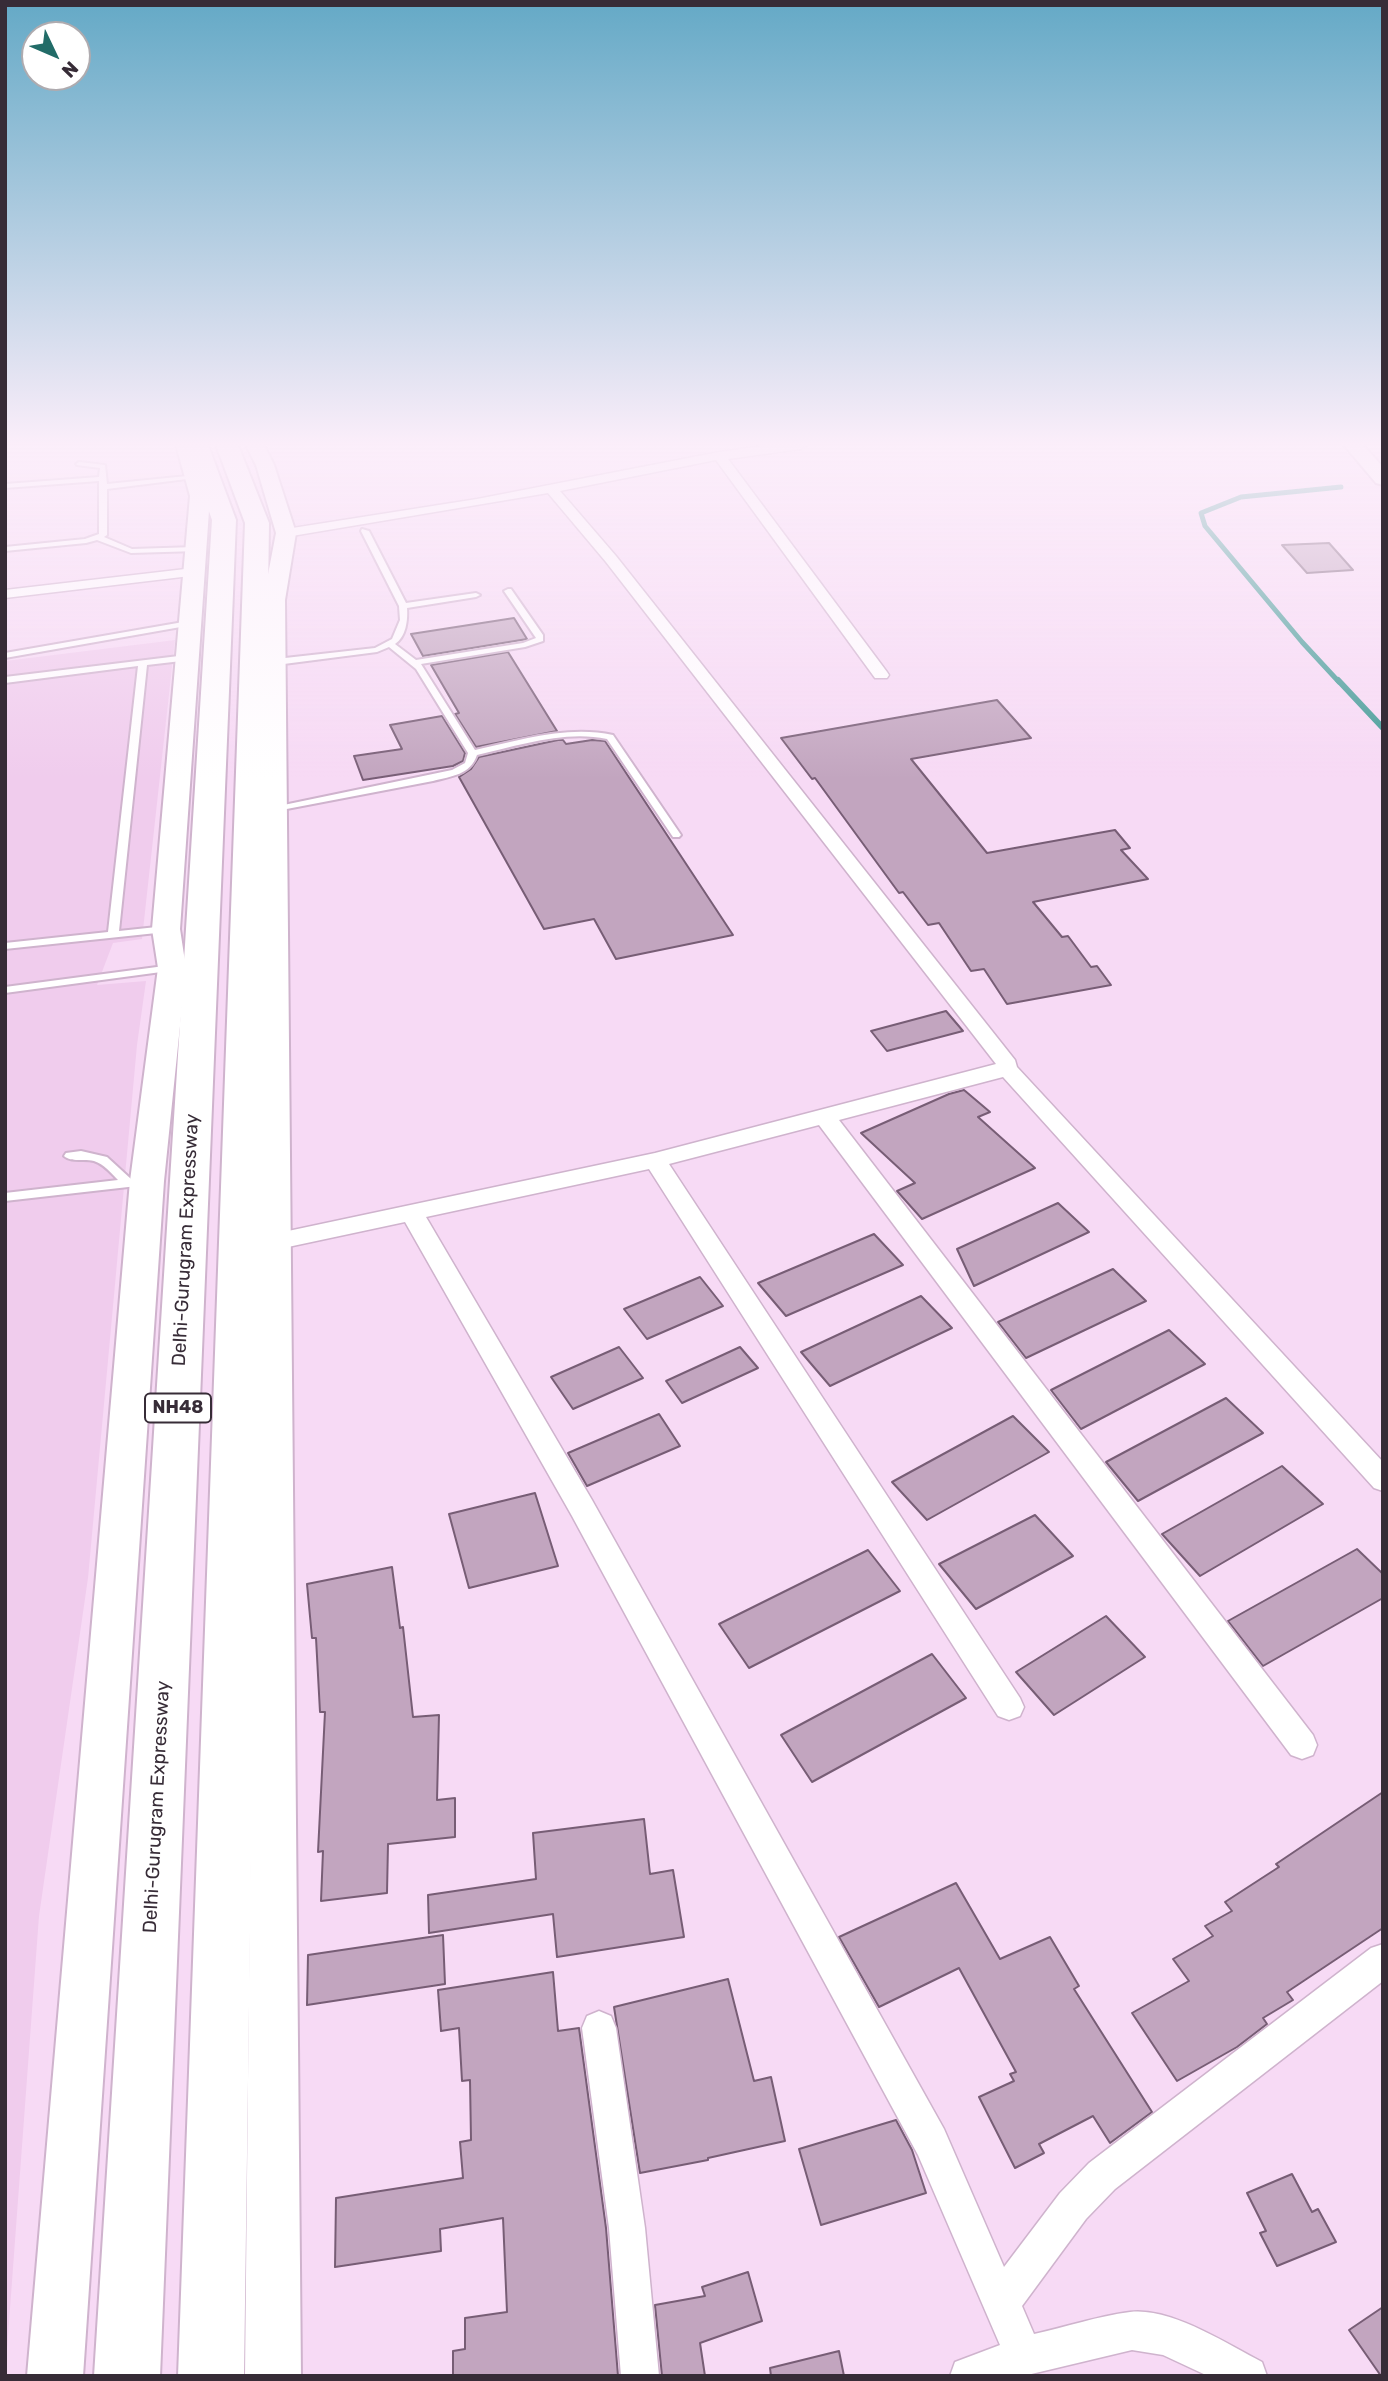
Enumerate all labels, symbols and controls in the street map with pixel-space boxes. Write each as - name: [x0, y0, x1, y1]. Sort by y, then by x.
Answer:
- north arrow: [21, 21, 91, 91]
- text: N: [57, 57, 83, 82]
- street label: Delhi-Gurugram Expressway: [168, 1113, 204, 1367]
- road number: NH48: [145, 1394, 211, 1422]
- street label: Delhi-Gurugram Expressway: [139, 1680, 175, 1934]

